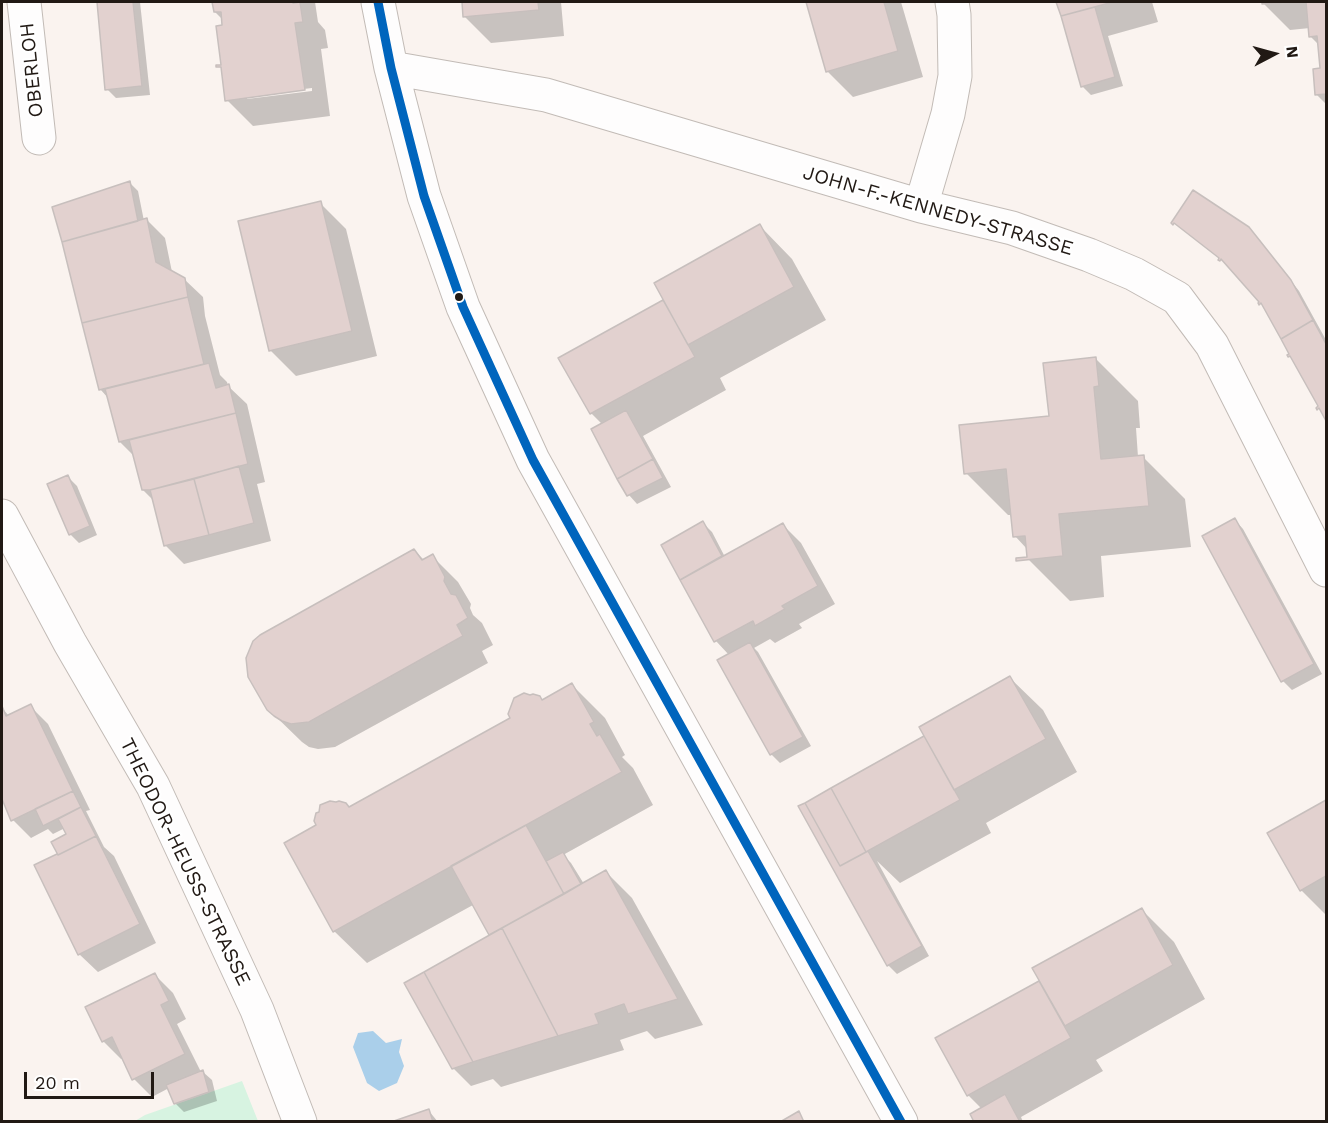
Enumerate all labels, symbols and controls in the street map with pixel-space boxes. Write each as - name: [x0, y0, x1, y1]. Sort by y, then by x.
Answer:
- street label: OBERLOH: [15, 21, 49, 119]
- north arrow: [1244, 24, 1304, 84]
- text: N: [1282, 45, 1302, 59]
- street label: JOHN-F.-KENNEDY-STRASSE: [800, 161, 1076, 261]
- unlabelled marker: [453, 291, 465, 303]
- street label: THEODOR-HEUSS-STRASSE: [115, 734, 255, 990]
- scale bar: [27, 1060, 158, 1098]
- text: 20 m: [35, 1072, 80, 1093]

